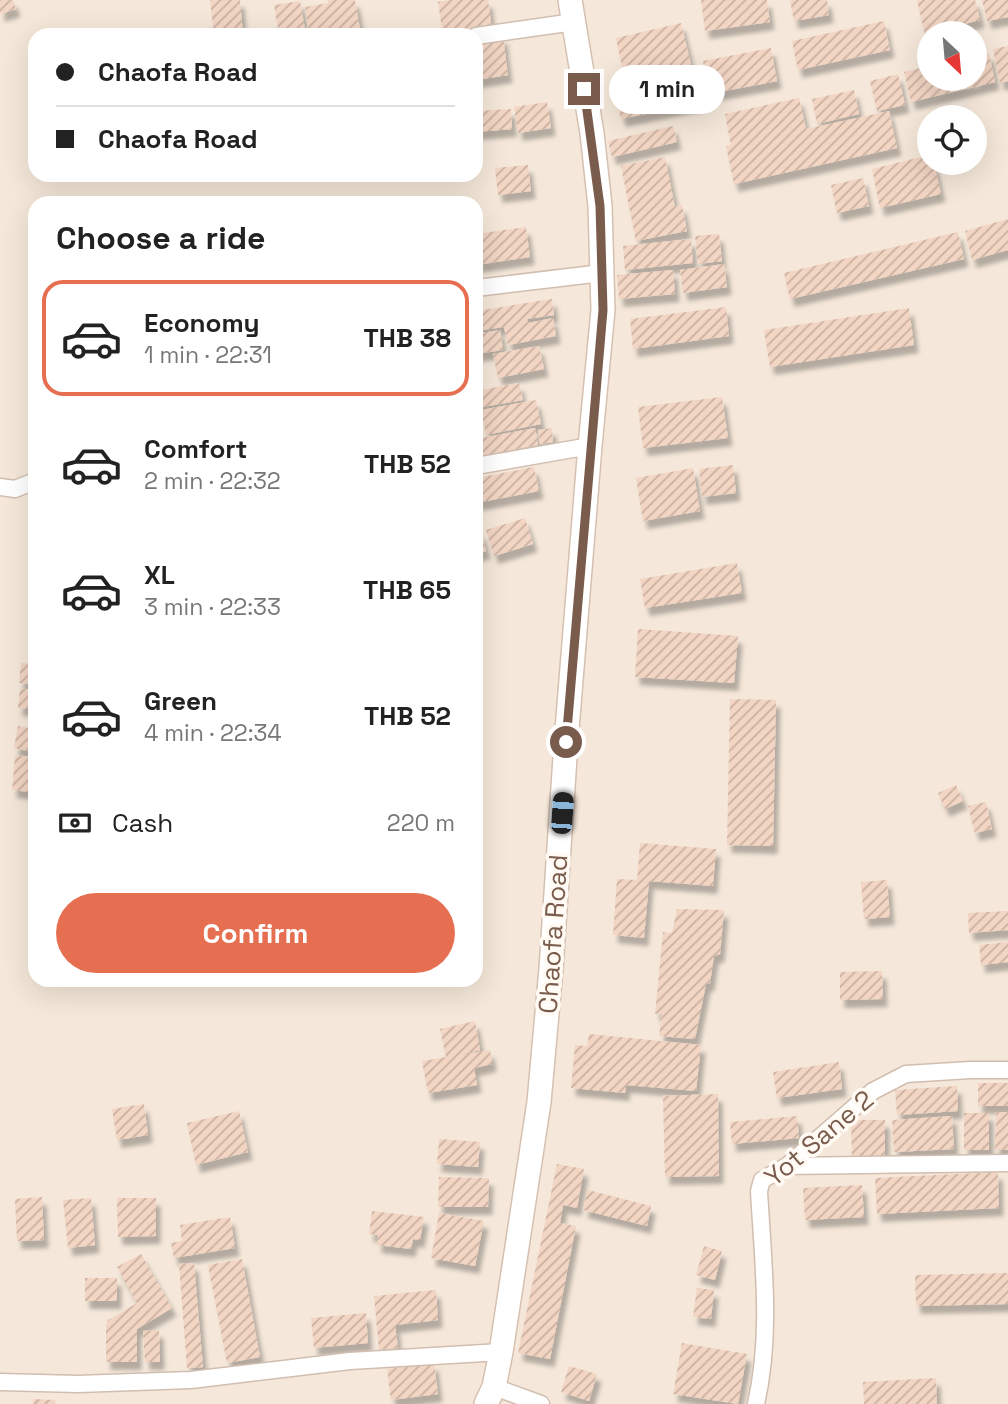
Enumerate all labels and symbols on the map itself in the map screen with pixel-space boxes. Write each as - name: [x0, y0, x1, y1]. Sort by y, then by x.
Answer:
- north arrow: [917, 21, 987, 91]
- callout: 1 min: [608, 64, 724, 114]
- route end: [568, 73, 600, 105]
- route start: [550, 726, 582, 758]
- car: [551, 791, 574, 835]
- street label: Chaofa Road: [530, 853, 576, 1015]
- street label: Yot Sane 2: [757, 1082, 881, 1194]

